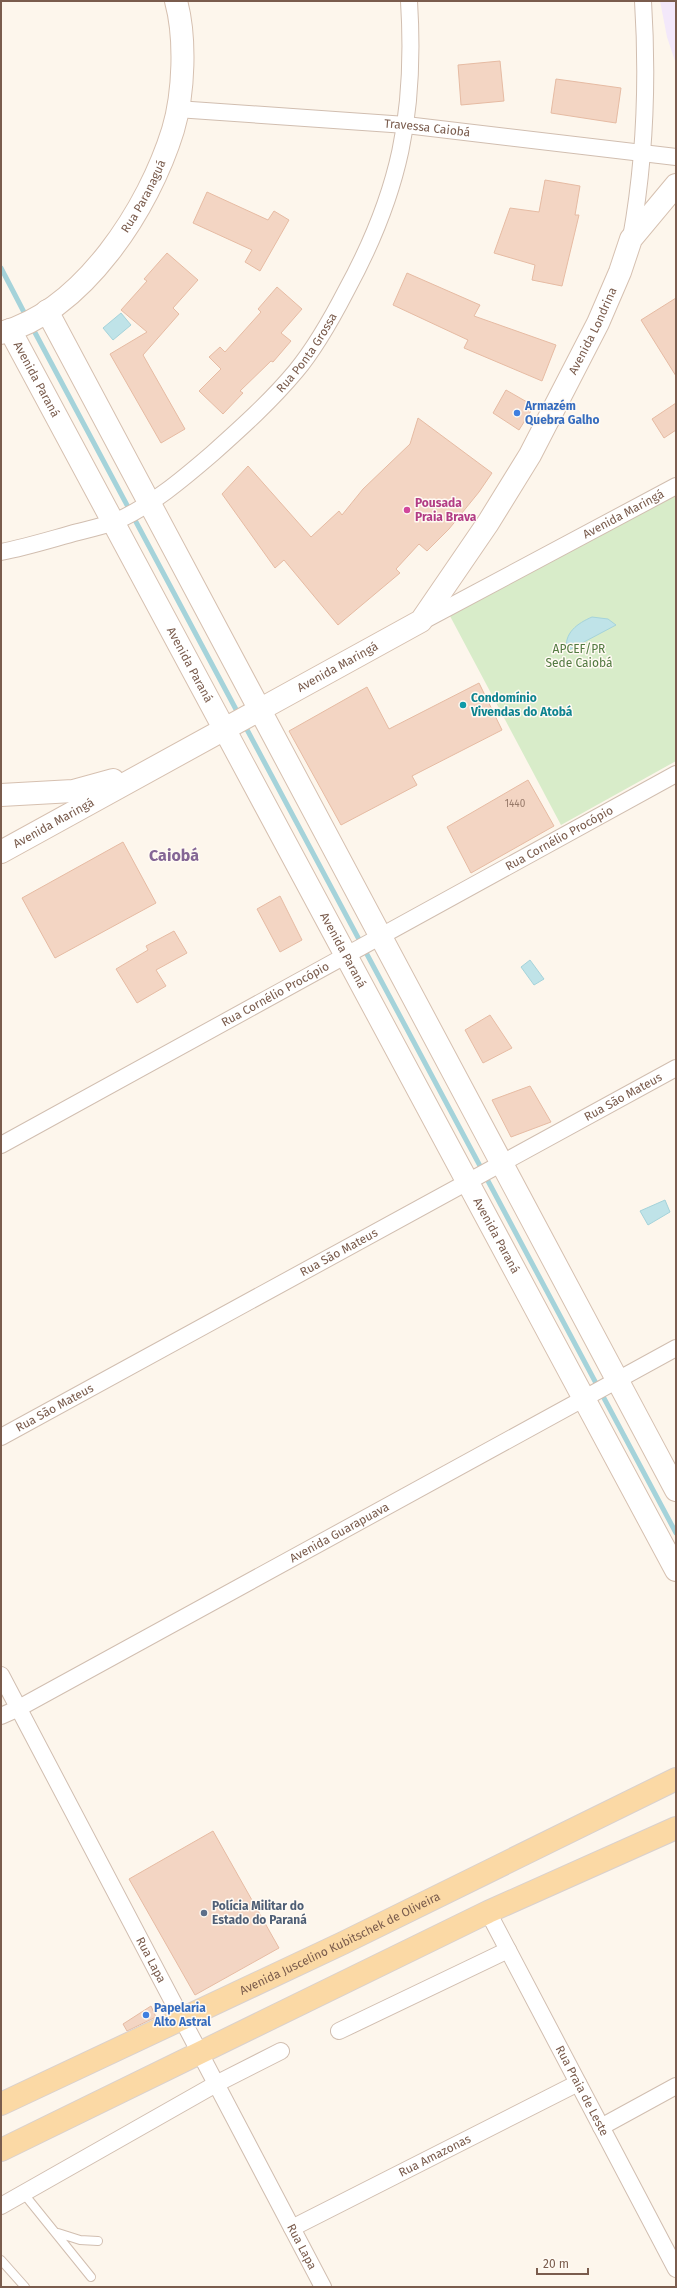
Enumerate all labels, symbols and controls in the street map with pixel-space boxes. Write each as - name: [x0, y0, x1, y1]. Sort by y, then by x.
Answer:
- street label: Travessa Caiobá: [384, 116, 471, 140]
- street label: Rua Paranaguá: [118, 158, 168, 235]
- street label: Avenida Londrina: [566, 285, 620, 377]
- street label: Rua Ponta Grossa: [273, 310, 340, 396]
- street label: Avenida Paraná: [11, 339, 62, 420]
- place label: Armazém Quebra Galho: [524, 399, 599, 427]
- marker: Armazém Quebra Galho: [512, 408, 522, 418]
- street label: Avenida Maringá: [580, 487, 666, 542]
- place label: Pousada Praia Brava: [415, 496, 477, 524]
- marker: Pousada Praia Brava: [402, 505, 412, 515]
- street label: Avenida Paraná: [164, 625, 216, 705]
- street label: Avenida Maringá: [295, 639, 380, 695]
- park label: APCEF/PR Sede Caiobá: [545, 642, 613, 670]
- place label: Condomínio Vivendas do Atobá: [470, 691, 573, 719]
- marker: Condomínio Vivendas do Atobá: [458, 700, 468, 710]
- street label: Avenida Maringá: [11, 795, 96, 851]
- house number: 1440: [505, 798, 526, 810]
- street label: Rua Cornélio Procópio: [503, 803, 616, 873]
- district label: Caiobá: [149, 846, 199, 865]
- street label: Avenida Paraná: [317, 910, 369, 990]
- street label: Rua Cornélio Procópio: [219, 959, 332, 1029]
- street label: Rua São Mateus: [582, 1070, 665, 1124]
- street label: Avenida Paraná: [470, 1195, 522, 1276]
- street label: Rua São Mateus: [298, 1225, 380, 1279]
- street label: Rua São Mateus: [13, 1381, 96, 1435]
- street label: Avenida Guarapuava: [287, 1500, 391, 1565]
- street label: Avenida Juscelino Kubitschek de Oliveira: [237, 1889, 443, 1998]
- place label: Polícia Militar do Estado do Paraná: [212, 1899, 307, 1927]
- marker: Polícia Militar do Estado do Paraná: [199, 1908, 209, 1918]
- street label: Rua Lapa: [133, 1935, 169, 1985]
- place label: Papelaria Alto Astral: [153, 2001, 211, 2029]
- marker: Papelaria Alto Astral: [141, 2010, 151, 2020]
- street label: Rua Praia de Leste: [553, 2043, 612, 2138]
- street label: Rua Amazonas: [396, 2131, 473, 2180]
- street label: Rua Lapa: [284, 2221, 320, 2272]
- scale bar: [537, 2250, 588, 2276]
- text: 20 m: [543, 2257, 569, 2271]

